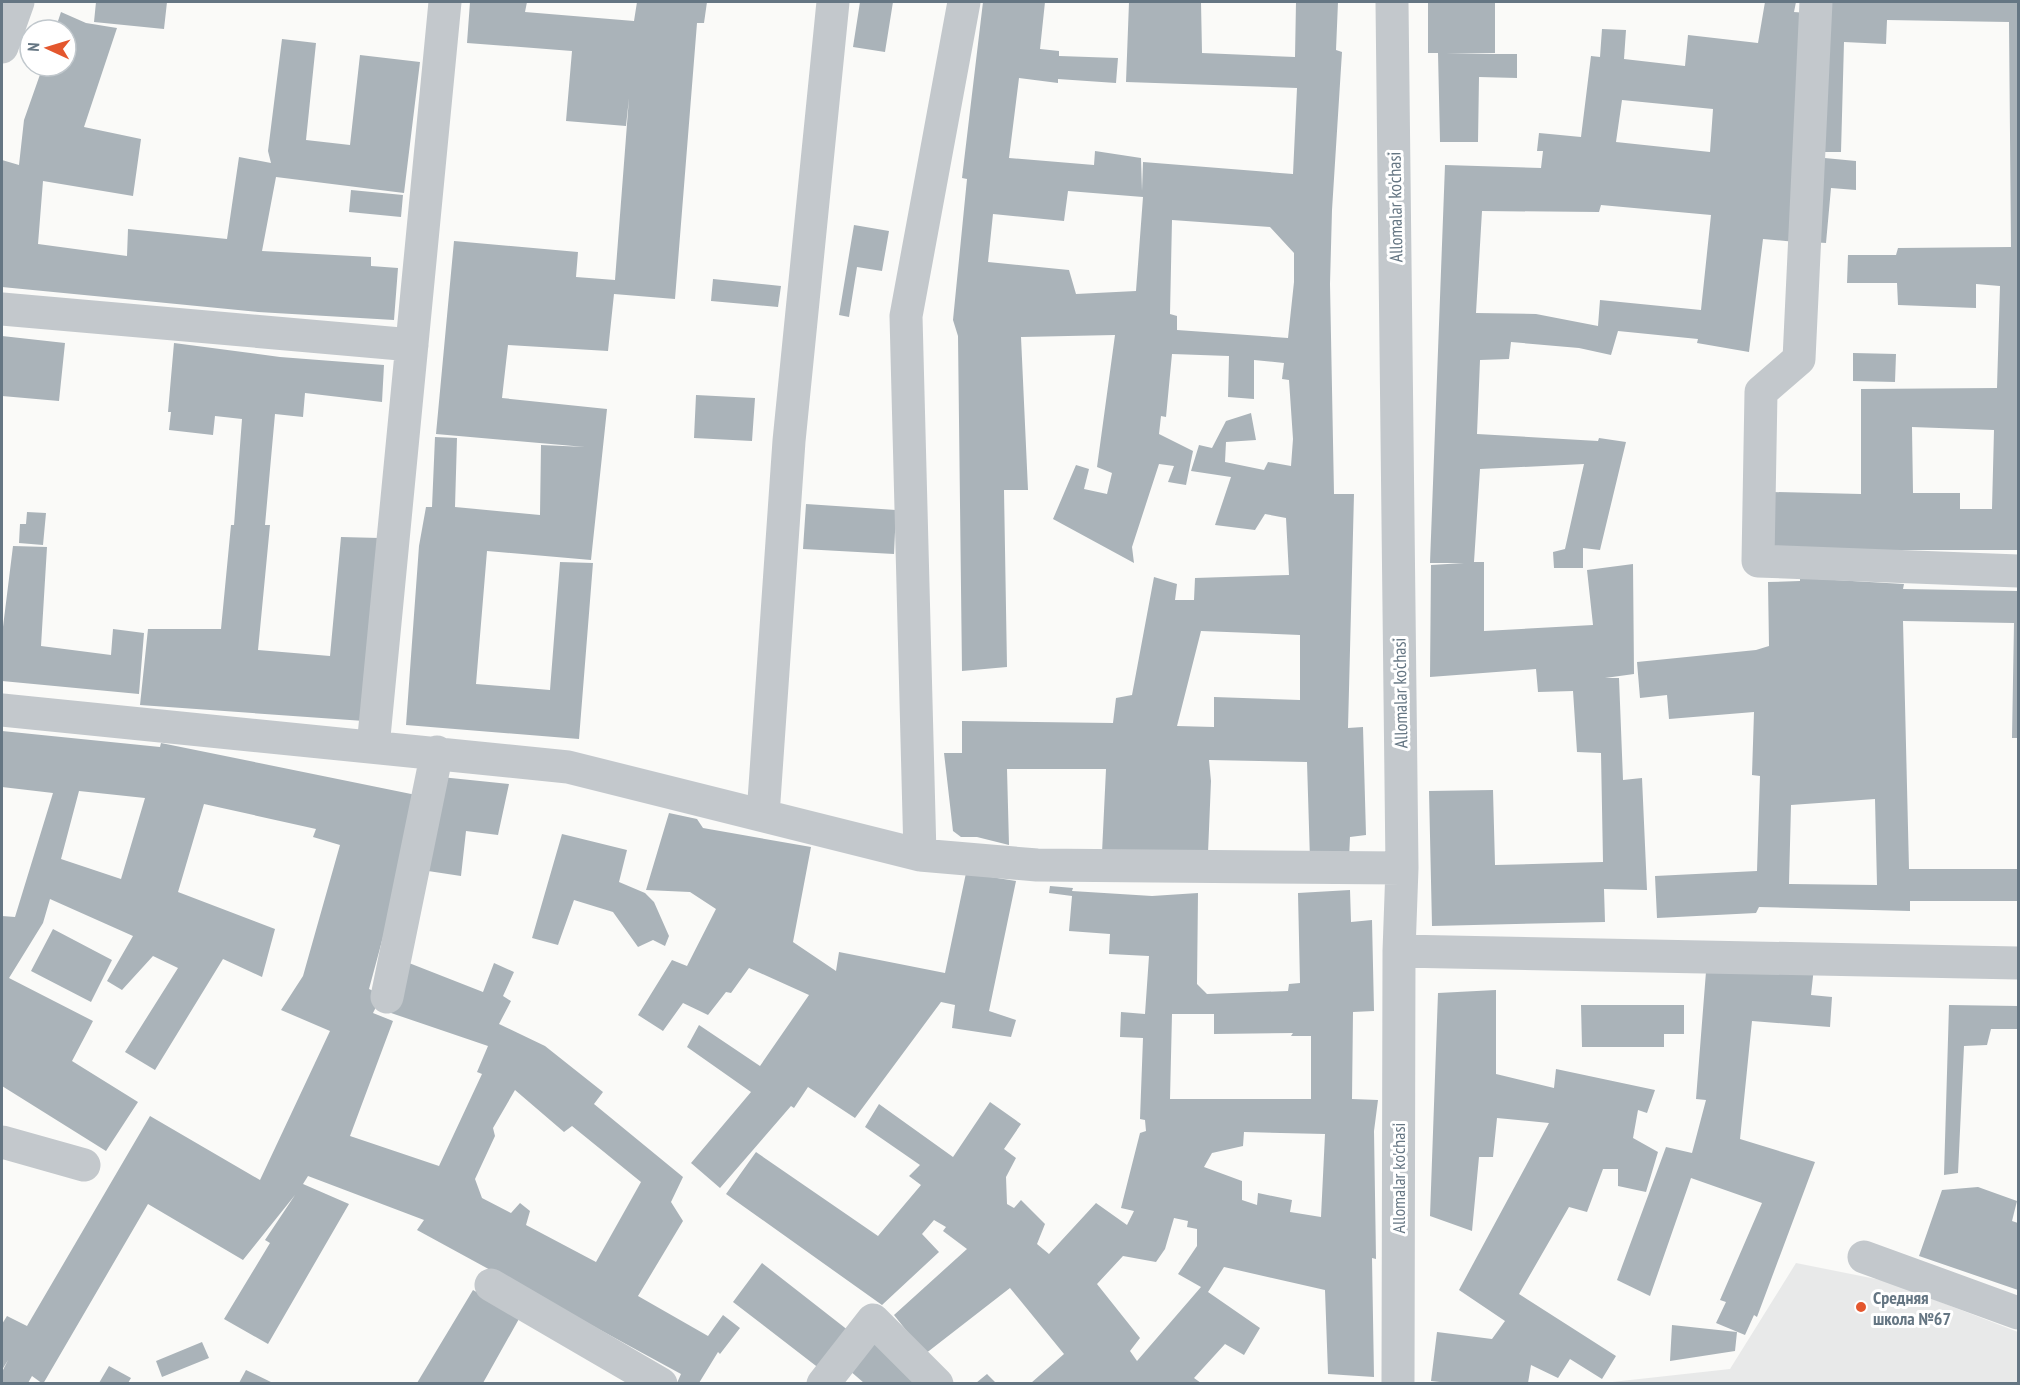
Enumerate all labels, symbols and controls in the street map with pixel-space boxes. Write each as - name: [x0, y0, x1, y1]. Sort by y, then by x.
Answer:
- north arrow: [18, 18, 78, 78]
- text: N: [23, 42, 43, 52]
- street label: Allomalar ko'chasi: [1383, 151, 1407, 263]
- street label: Allomalar ko'chasi: [1388, 637, 1412, 749]
- street label: Allomalar ko'chasi: [1387, 1123, 1410, 1233]
- place label: Средняя школа №67: [1873, 1286, 1951, 1330]
- marker: Средняя школа №67: [1854, 1300, 1868, 1314]

